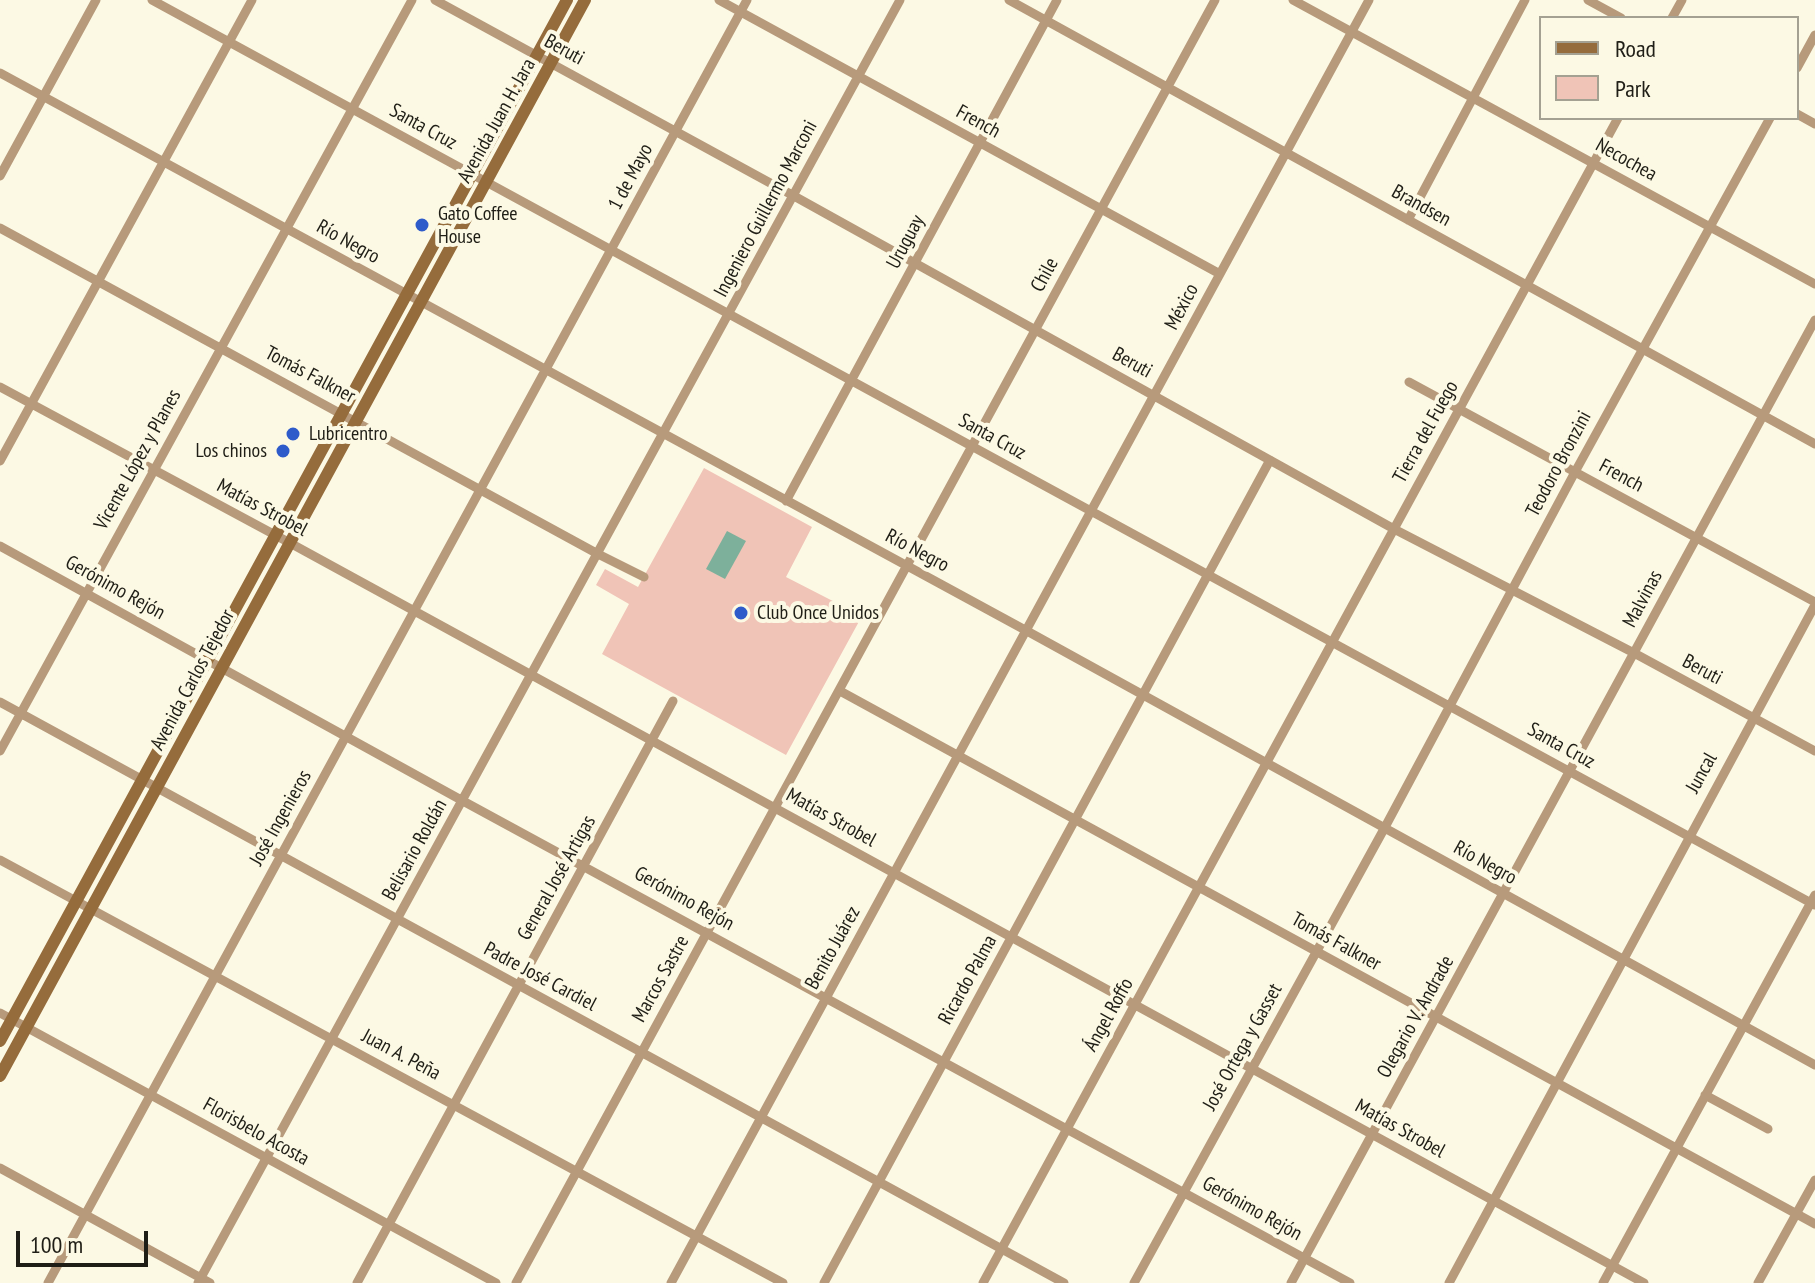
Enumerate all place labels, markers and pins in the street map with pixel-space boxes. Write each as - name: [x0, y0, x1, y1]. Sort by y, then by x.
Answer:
- place label: Gato Coffee House: [438, 202, 518, 249]
- marker: Gato Coffee House: [413, 216, 431, 234]
- place label: Lubricentro: [309, 422, 388, 446]
- marker: Lubricentro: [284, 425, 302, 443]
- place label: Los chinos: [196, 439, 267, 463]
- marker: Los chinos: [274, 442, 292, 460]
- place label: Club Once Unidos: [757, 601, 879, 625]
- marker: Club Once Unidos: [732, 604, 750, 622]

